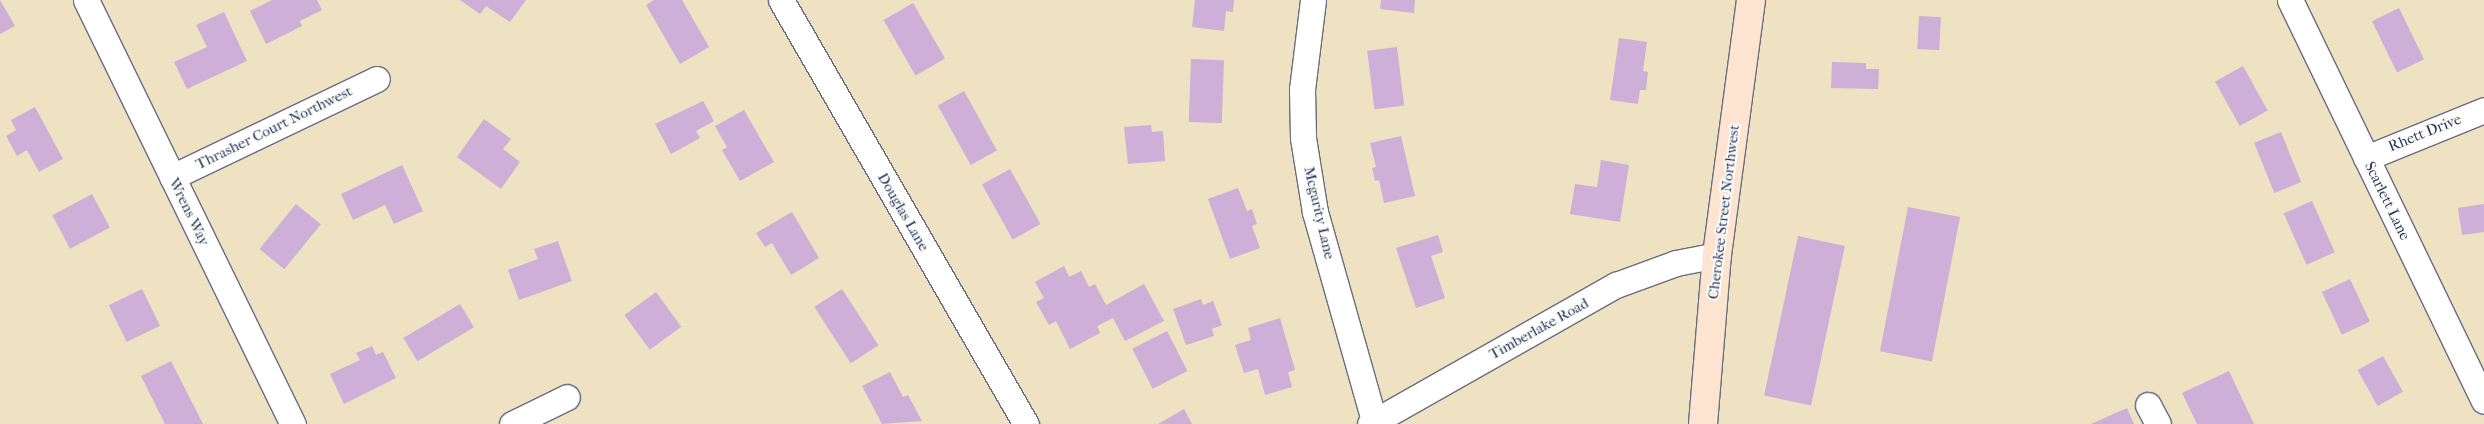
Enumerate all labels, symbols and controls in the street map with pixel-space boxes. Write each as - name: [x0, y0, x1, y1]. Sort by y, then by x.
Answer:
- street label: Thrasher Court Northwest: [193, 82, 355, 174]
- street label: Rhett Drive: [2386, 110, 2464, 156]
- street label: Cherokee Street Northwest: [1704, 124, 1744, 300]
- street label: Scarlett Lane: [2360, 159, 2414, 243]
- street label: Mcgarity Lane: [1300, 165, 1338, 261]
- street label: Douglas Lane: [873, 170, 933, 254]
- street label: Wrens Way: [165, 175, 213, 249]
- street label: Timberlake Road: [1486, 294, 1592, 364]

